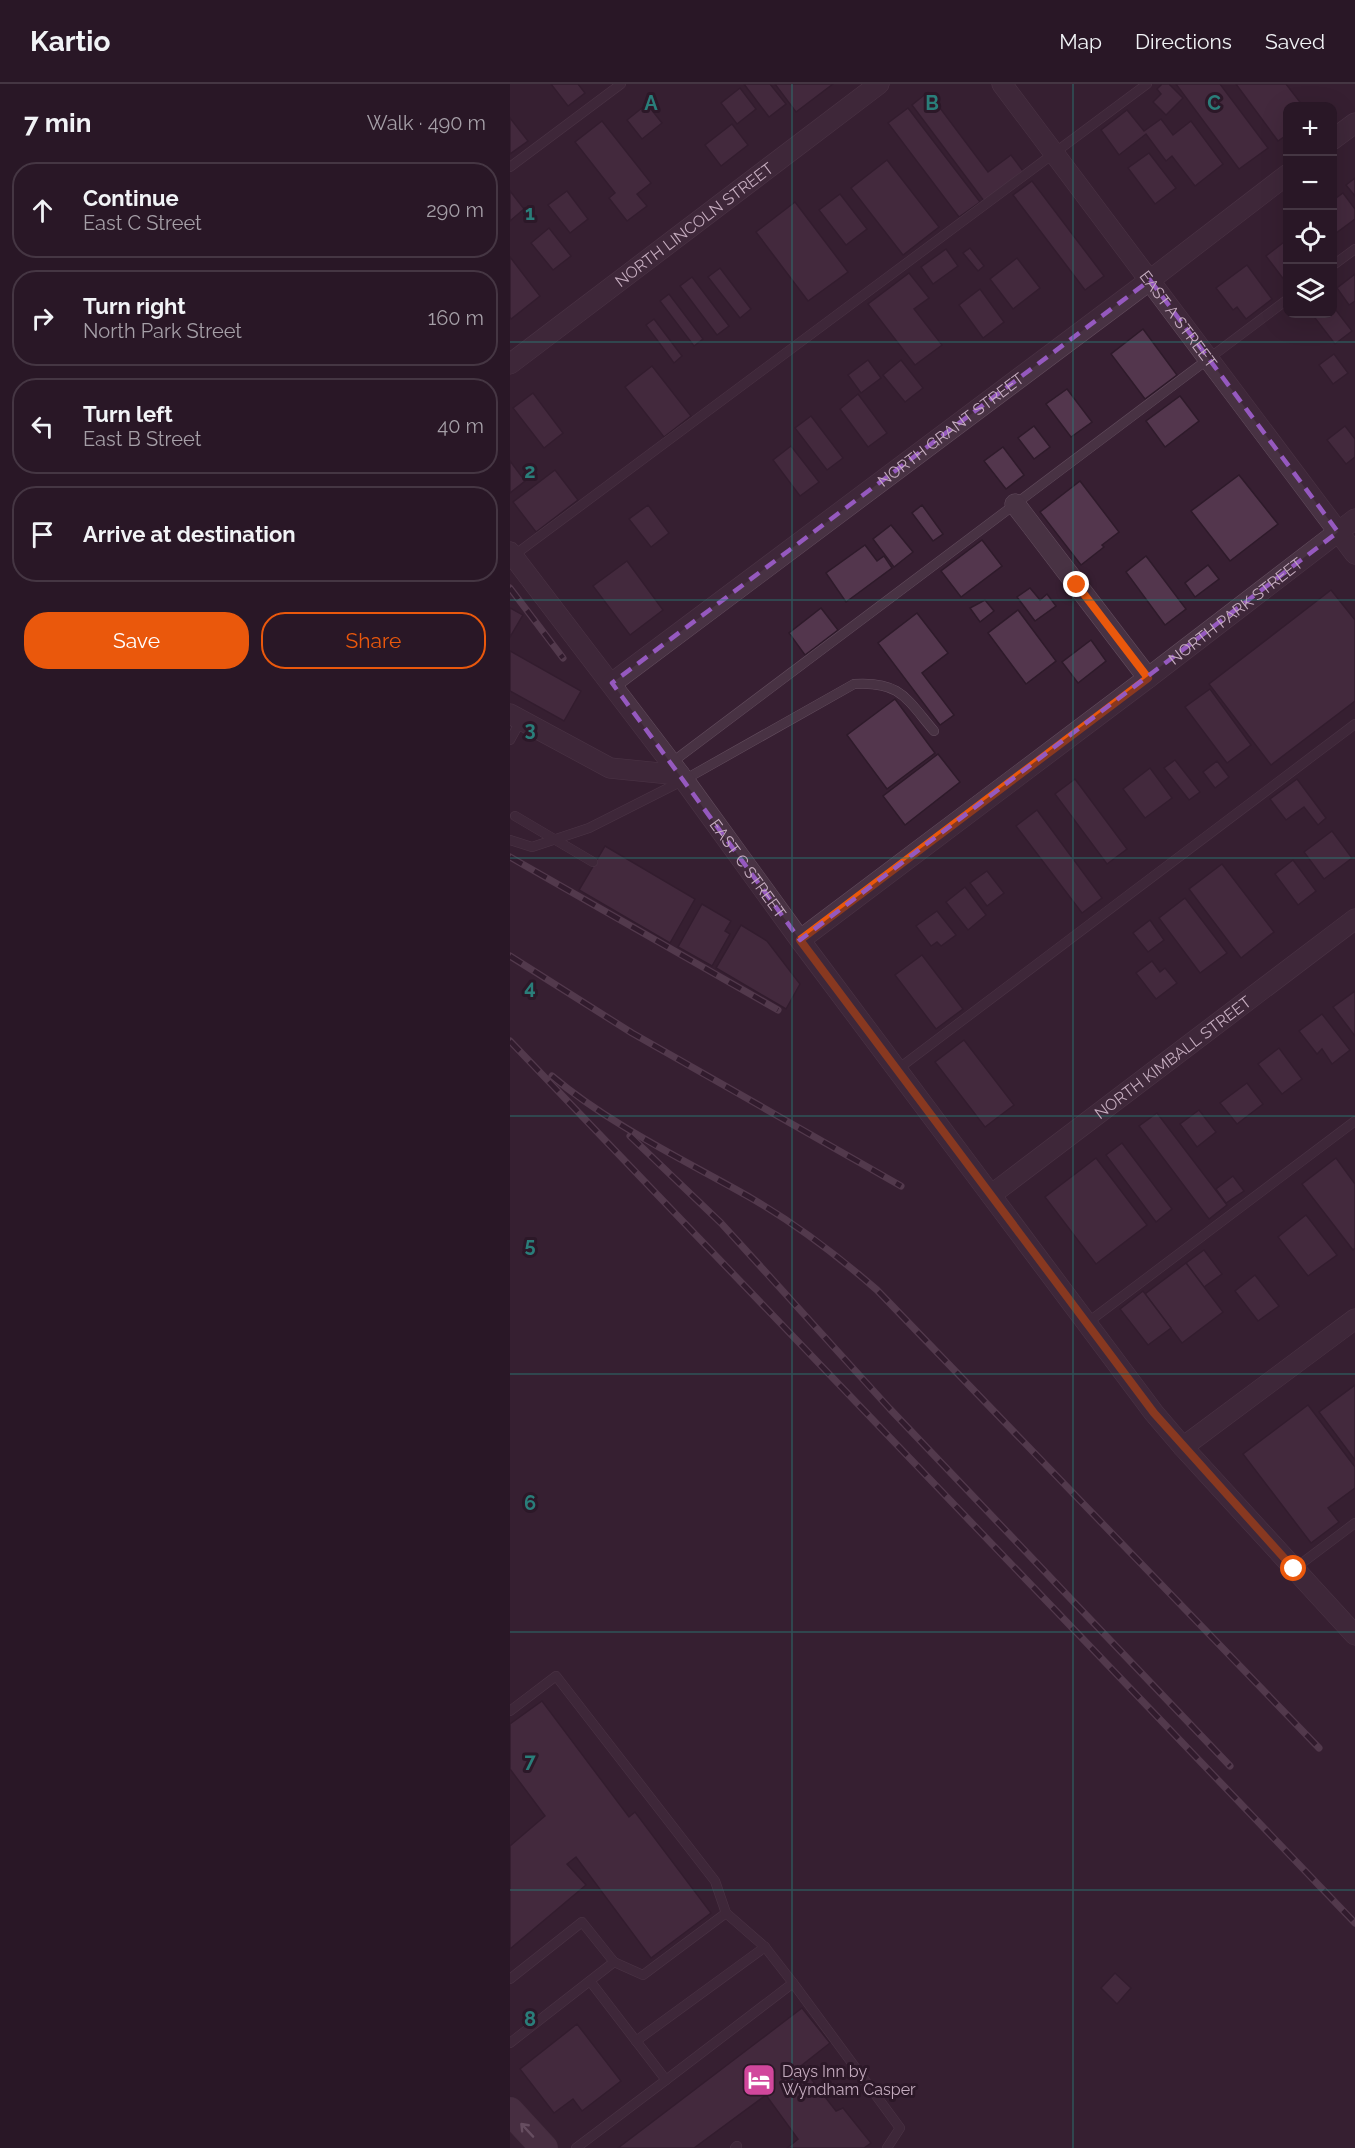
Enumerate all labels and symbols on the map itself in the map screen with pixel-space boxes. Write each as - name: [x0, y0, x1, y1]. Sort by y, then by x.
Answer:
- text: A: [644, 91, 658, 115]
- text: B: [925, 91, 939, 115]
- text: C: [1207, 91, 1221, 115]
- street label: NORTH LINCOLN STREET: [611, 158, 777, 291]
- text: 1: [525, 201, 535, 225]
- street label: EAST A STREET: [1136, 267, 1221, 372]
- street label: NORTH GRANT STREET: [874, 368, 1028, 490]
- text: 2: [524, 459, 536, 483]
- street label: NORTH PARK STREET: [1165, 553, 1307, 668]
- route end: [1063, 571, 1089, 597]
- text: 3: [524, 717, 536, 741]
- street label: EAST C STREET: [706, 815, 790, 922]
- text: 4: [524, 975, 536, 999]
- street label: NORTH KIMBALL STREET: [1091, 992, 1255, 1123]
- text: 5: [524, 1233, 536, 1257]
- text: 6: [524, 1491, 536, 1515]
- route start: [1280, 1555, 1306, 1581]
- text: 7: [524, 1749, 536, 1773]
- text: 8: [524, 2007, 536, 2031]
- hotel icon: Days Inn by Wyndham Casper: [741, 2062, 777, 2098]
- place label: Days Inn by Wyndham Casper: [782, 2062, 916, 2099]
- one-way arrow: [520, 2122, 534, 2137]

